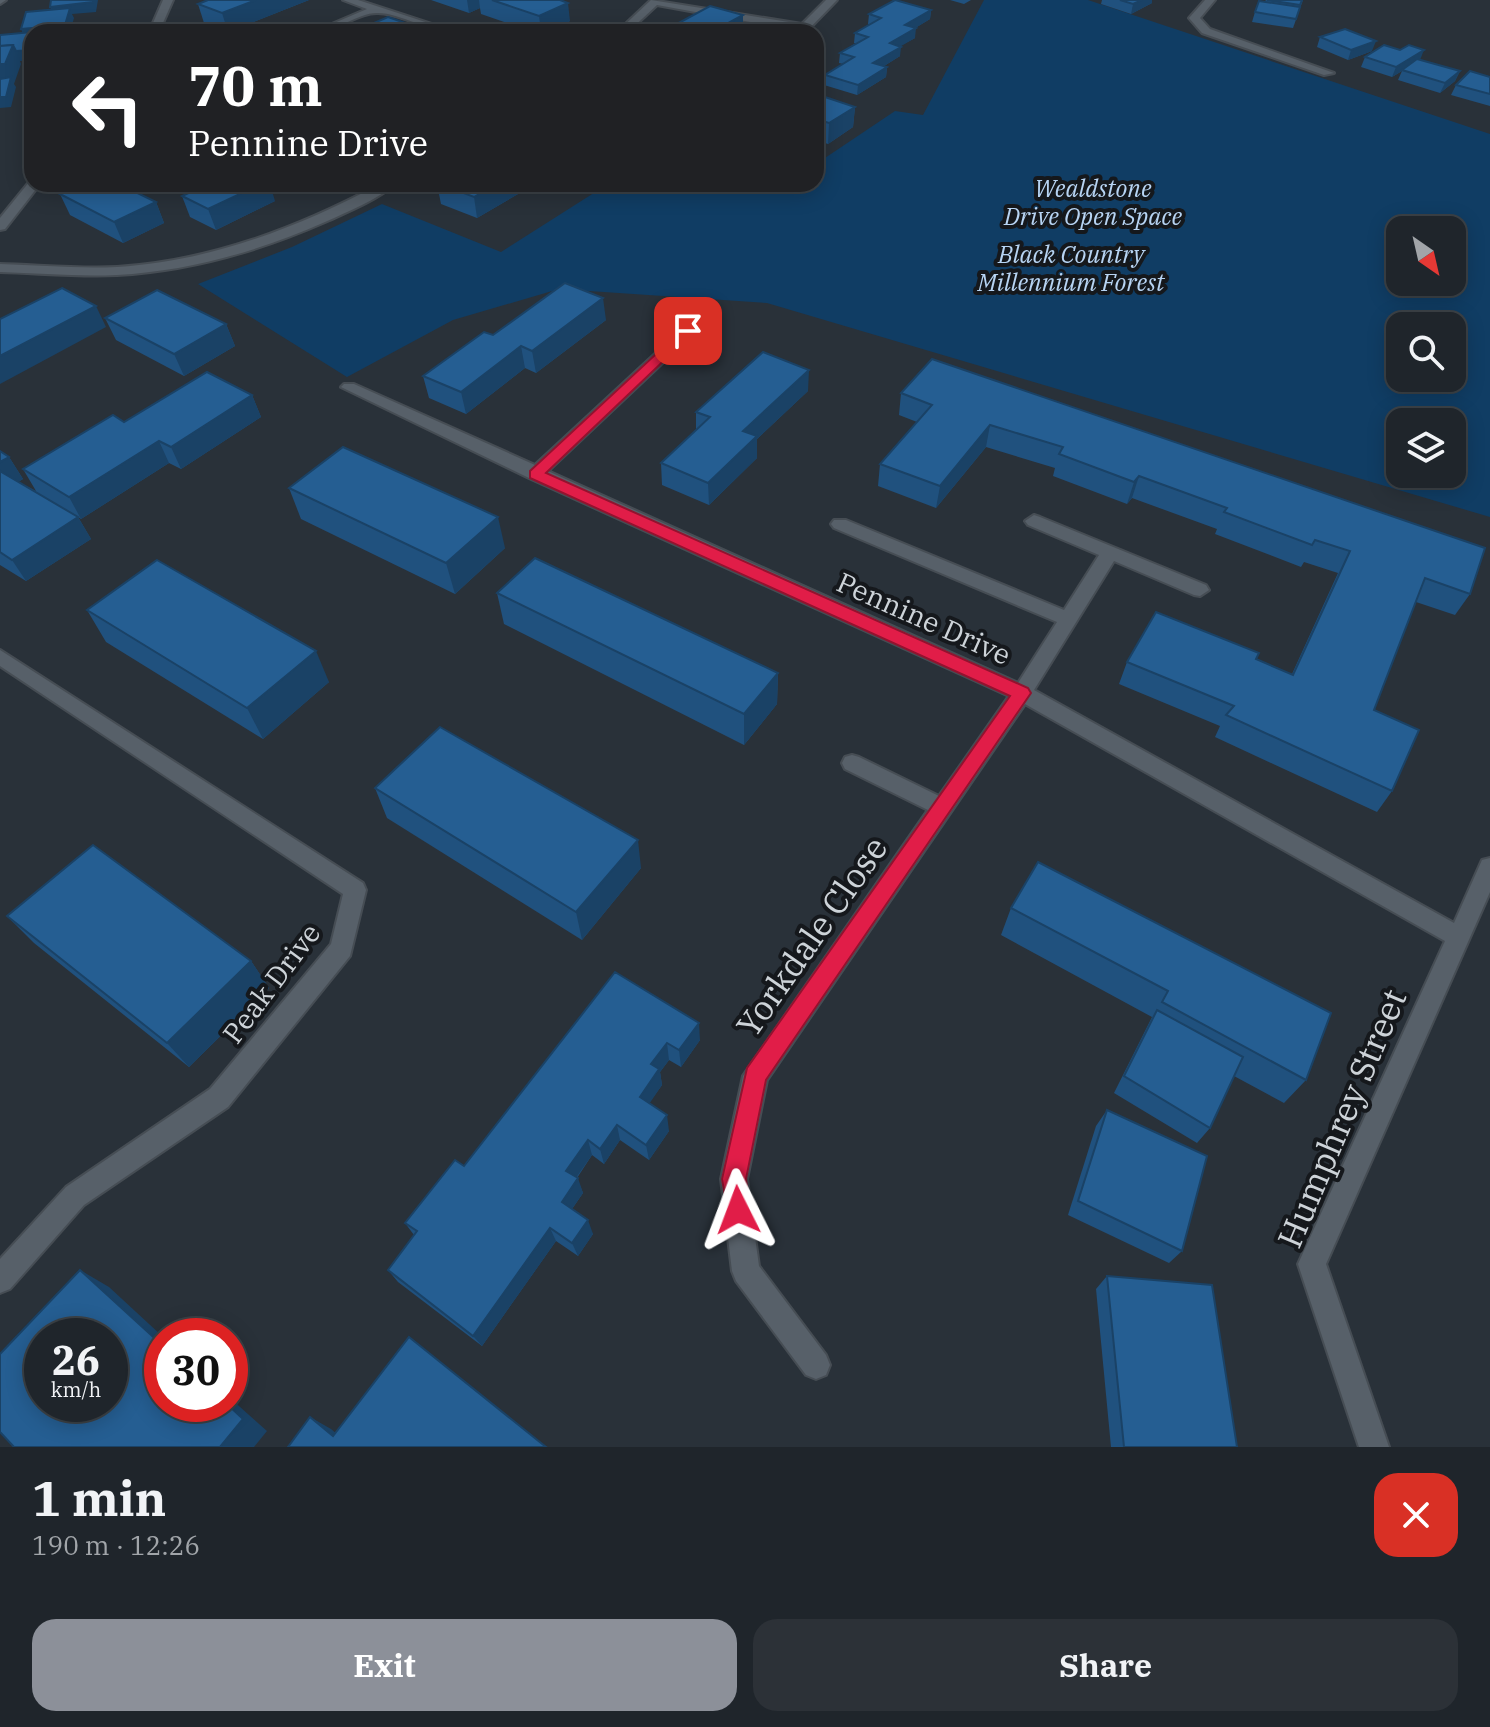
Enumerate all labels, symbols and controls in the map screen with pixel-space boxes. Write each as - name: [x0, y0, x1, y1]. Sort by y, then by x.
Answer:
- text: 70 m: [188, 49, 323, 121]
- icon: left: [56, 56, 160, 160]
- text: Pennine Drive: [188, 119, 428, 166]
- park label: Wealdstone Drive Open Space: [1003, 172, 1182, 232]
- north arrow: [1386, 216, 1466, 296]
- map controls: [1386, 216, 1466, 488]
- park label: Black Country Millennium Forest: [977, 238, 1166, 298]
- pin: [654, 297, 722, 365]
- icon: arrive: [666, 309, 710, 353]
- button: search: [1386, 312, 1466, 392]
- button: layers: [1386, 408, 1466, 488]
- street label: Pennine Drive: [831, 563, 1017, 673]
- street label: Yorkdale Close: [726, 827, 896, 1045]
- street label: Peak Drive: [214, 916, 328, 1050]
- street label: Humphrey Street: [1267, 982, 1415, 1254]
- position arrow: [696, 1168, 780, 1252]
- speed limit sign: 30: [144, 1318, 248, 1422]
- text: 26: [52, 1334, 100, 1386]
- text: km/h: [51, 1376, 101, 1403]
- text: 1 min: [32, 1467, 166, 1529]
- button: close: [1374, 1473, 1458, 1557]
- text: 190 m · 12:26: [32, 1528, 200, 1562]
- button: Exit: [32, 1619, 737, 1711]
- button: Share: [753, 1619, 1458, 1711]

